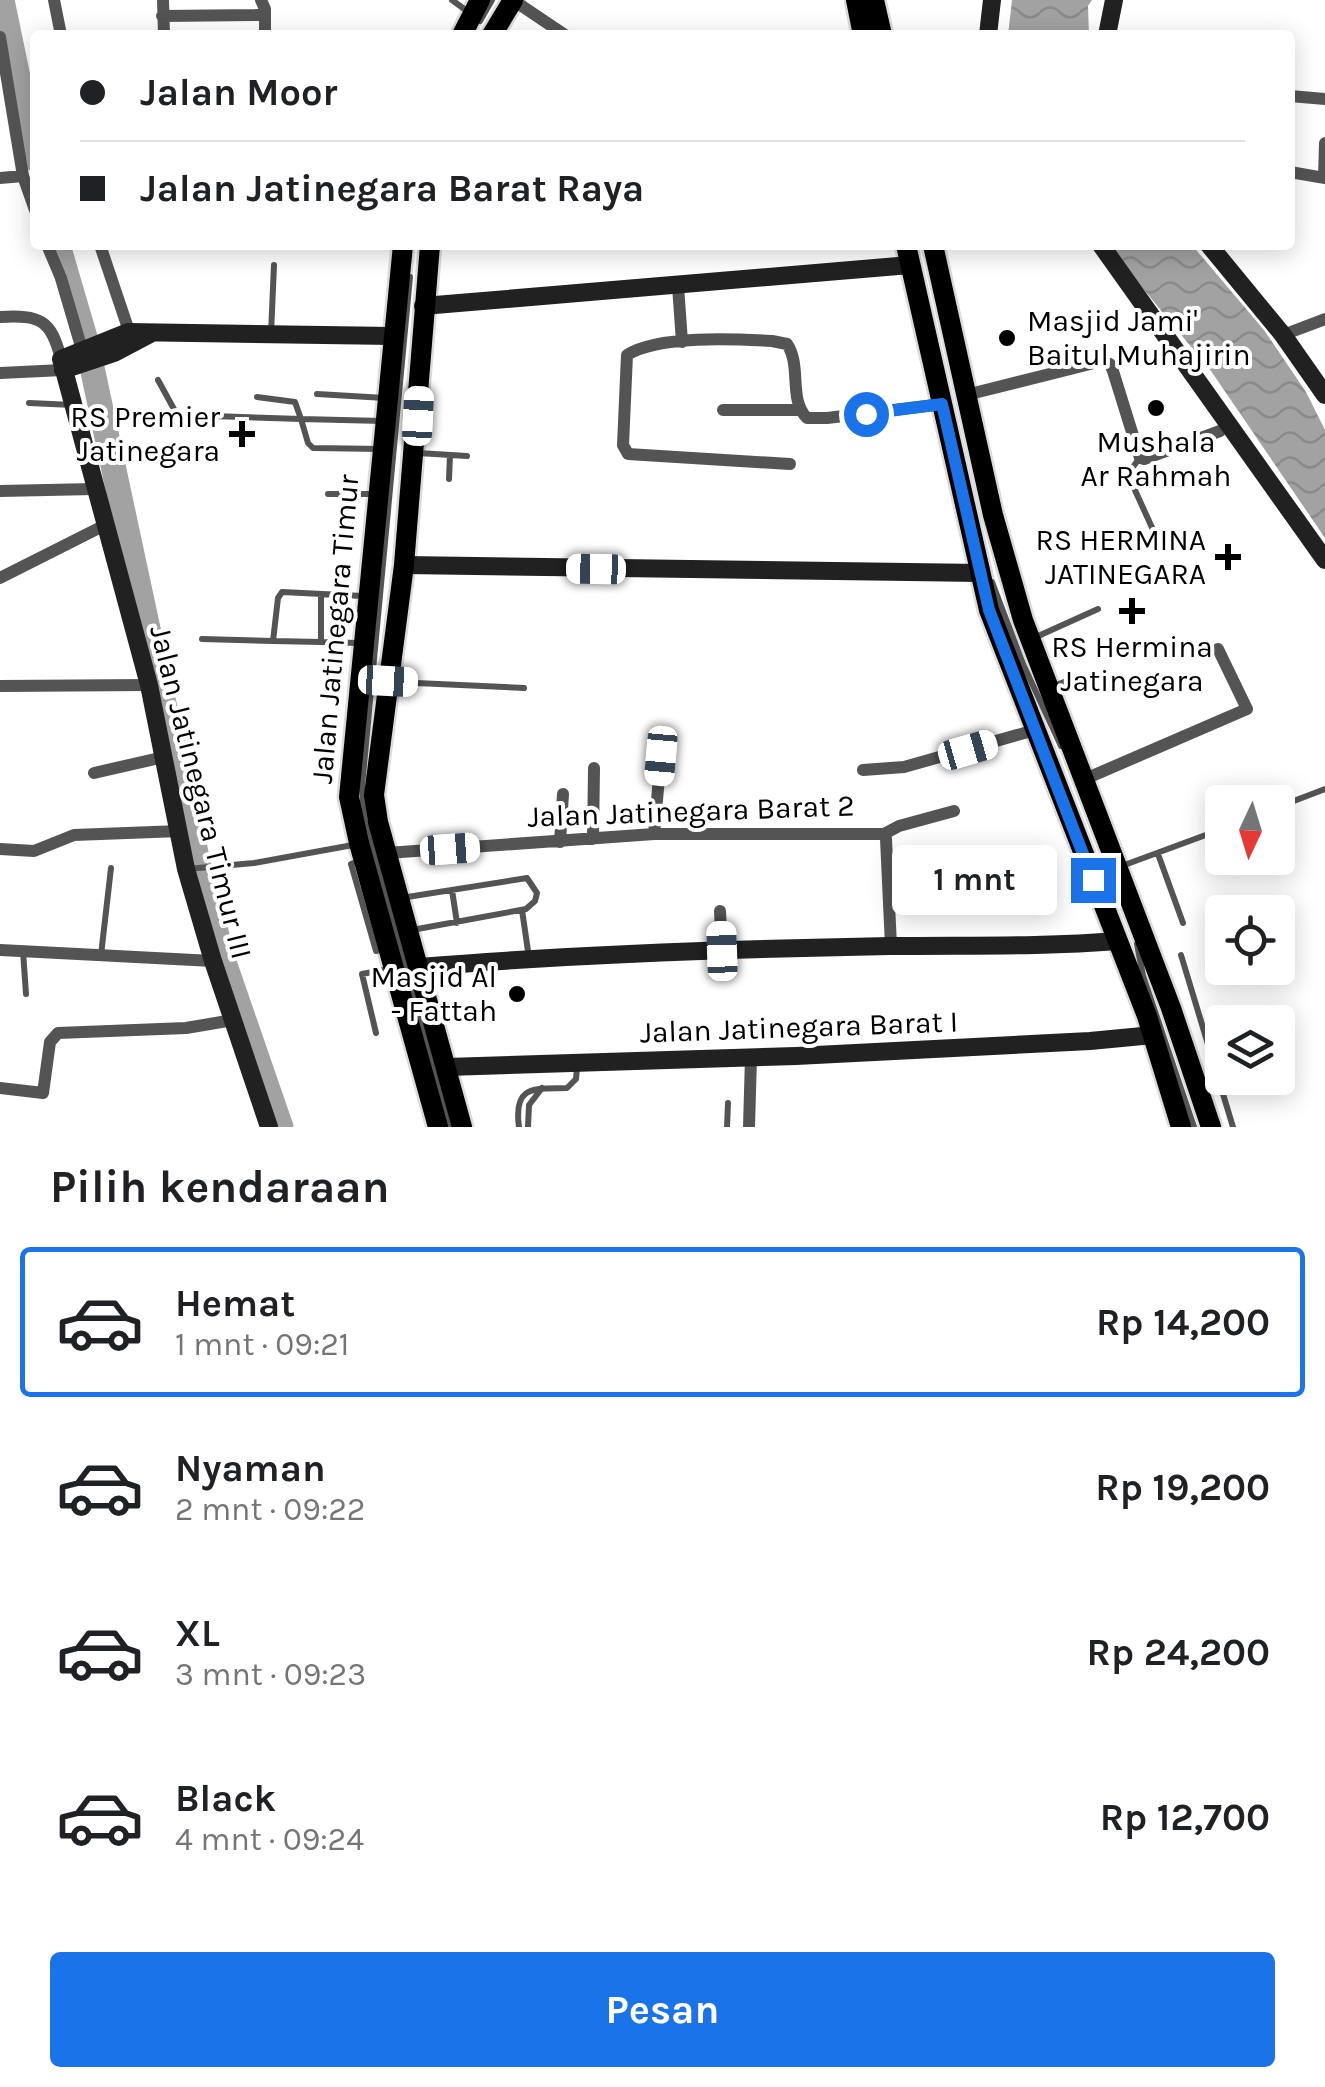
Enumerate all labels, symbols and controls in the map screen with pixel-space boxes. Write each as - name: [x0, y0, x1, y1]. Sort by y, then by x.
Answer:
- text: Jalan Moor: [140, 70, 337, 115]
- text: Jalan Jatinegara Barat Raya: [140, 166, 644, 211]
- place label: Masjid Jami' Baitul Muhajirin: [1027, 303, 1251, 373]
- marker: Masjid Jami' Baitul Muhajirin: [996, 327, 1018, 349]
- car: [401, 385, 435, 447]
- route start: [844, 392, 889, 437]
- marker: Mushala Ar Rahmah: [1145, 397, 1167, 419]
- place label: RS Premier Jatinegara: [70, 399, 220, 469]
- marker: RS Premier Jatinegara: [229, 421, 255, 447]
- place label: Mushala Ar Rahmah: [1081, 424, 1231, 494]
- street label: Jalan Jatinegara Timur: [304, 473, 366, 785]
- place label: RS HERMINA JATINEGARA: [1036, 522, 1206, 592]
- marker: RS HERMINA JATINEGARA: [1215, 544, 1241, 570]
- car: [566, 553, 626, 585]
- marker: RS Hermina Jatinegara: [1119, 598, 1145, 624]
- street label: Jalan Jatinegara Timur III: [142, 622, 260, 962]
- place label: RS Hermina Jatinegara: [1051, 629, 1213, 699]
- car: [357, 664, 419, 698]
- car: [643, 725, 679, 787]
- car: [935, 727, 1001, 773]
- north arrow: [1205, 785, 1295, 875]
- map controls: [1205, 785, 1295, 1095]
- street label: Jalan Jatinegara Barat 2: [527, 787, 855, 835]
- car: [419, 832, 481, 866]
- callout: 1 mnt: [893, 845, 1058, 915]
- route end: [1071, 858, 1116, 903]
- text: 1 mnt: [933, 861, 1016, 898]
- button: locate: [1205, 895, 1295, 985]
- car: [706, 920, 738, 982]
- place label: Masjid Al - Fattah: [370, 959, 497, 1029]
- marker: Masjid Al - Fattah: [506, 983, 528, 1005]
- street label: Jalan Jatinegara Barat I: [639, 1003, 959, 1051]
- button: layers: [1205, 1005, 1295, 1095]
- text: Pilih kendaraan: [50, 1161, 390, 1213]
- icon: car: [55, 1277, 145, 1367]
- text: Hemat: [175, 1281, 295, 1326]
- text: Rp 14,200: [1096, 1300, 1270, 1345]
- text: 1 mnt · 09:21: [175, 1326, 349, 1363]
- icon: car: [55, 1442, 145, 1532]
- text: Nyaman: [175, 1446, 326, 1491]
- text: Rp 19,200: [1095, 1465, 1270, 1510]
- text: 2 mnt · 09:22: [175, 1491, 365, 1528]
- icon: car: [55, 1607, 145, 1697]
- text: XL: [175, 1611, 220, 1656]
- text: Rp 24,200: [1086, 1630, 1270, 1675]
- text: 3 mnt · 09:23: [175, 1656, 366, 1693]
- icon: car: [55, 1772, 145, 1862]
- text: Black: [175, 1776, 276, 1821]
- text: Rp 12,700: [1100, 1795, 1270, 1840]
- text: 4 mnt · 09:24: [175, 1821, 364, 1858]
- button: Pesan: [50, 1952, 1275, 2067]

